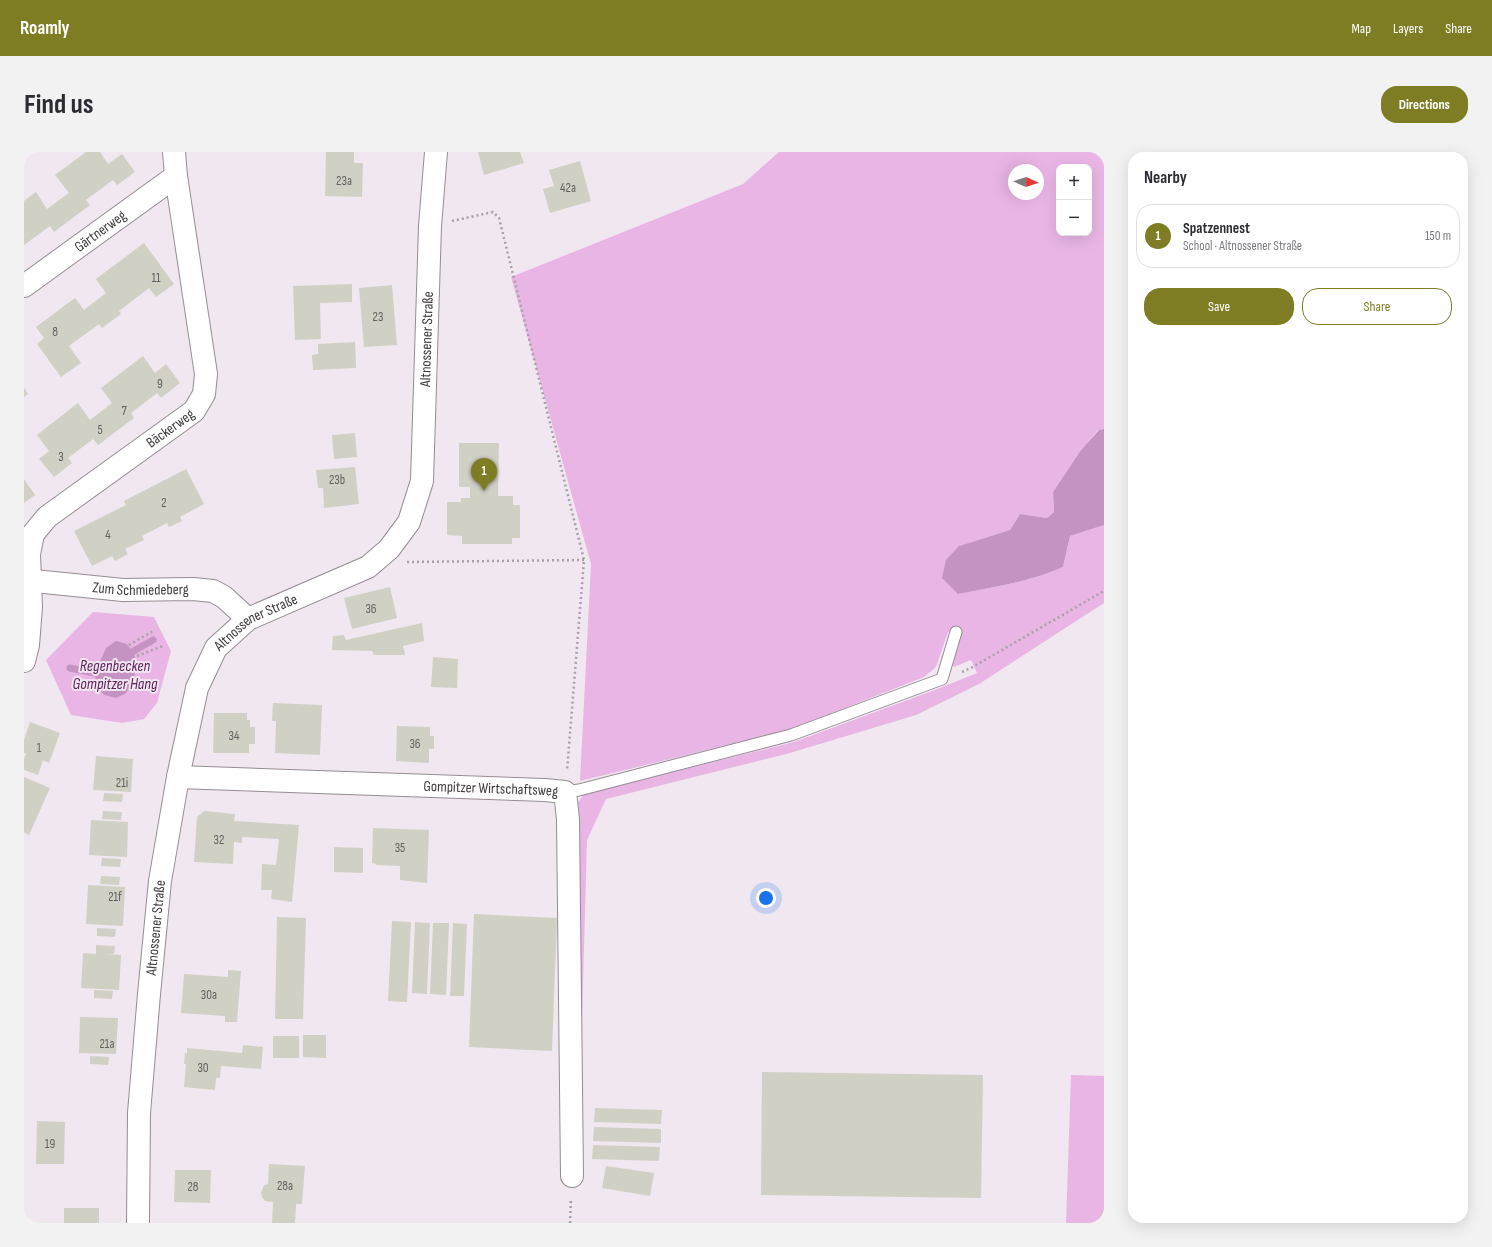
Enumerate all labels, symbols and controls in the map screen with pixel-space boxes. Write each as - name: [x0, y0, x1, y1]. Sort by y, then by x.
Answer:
- text: Roamly: [20, 17, 70, 40]
- text: Map: [1351, 20, 1371, 37]
- text: Layers: [1393, 20, 1423, 37]
- text: Share: [1445, 20, 1472, 37]
- button: Directions: [1381, 86, 1468, 123]
- text: Find us: [24, 88, 93, 121]
- north arrow: [1008, 164, 1044, 200]
- map controls: [1056, 164, 1092, 236]
- button: +: [1056, 164, 1092, 200]
- text: Nearby: [1144, 168, 1187, 188]
- house number: 23a: [336, 173, 352, 189]
- house number: 42a: [560, 180, 576, 196]
- button: −: [1056, 200, 1092, 236]
- street label: Gärtnerweg: [71, 206, 130, 256]
- text: Spatzennest: [1183, 219, 1250, 238]
- text: 1: [1155, 228, 1161, 244]
- text: 150 m: [1425, 228, 1451, 244]
- text: School · Altnossener Straße: [1183, 238, 1302, 254]
- house number: 11: [151, 270, 161, 286]
- button: Save: [1144, 288, 1294, 325]
- button: Share: [1302, 288, 1452, 325]
- street label: Altnossener Straße: [416, 291, 438, 388]
- house number: 23: [373, 309, 383, 325]
- house number: 8: [52, 324, 58, 340]
- house number: 9: [157, 376, 163, 392]
- house number: 7: [121, 403, 127, 419]
- street label: Bäckerweg: [143, 405, 198, 452]
- house number: 5: [97, 422, 103, 438]
- house number: 3: [58, 449, 64, 465]
- pin: 1: [471, 458, 497, 491]
- house number: 23b: [329, 472, 345, 488]
- house number: 2: [161, 495, 167, 511]
- house number: 4: [105, 527, 111, 543]
- street label: Zum Schmiedeberg: [92, 578, 189, 600]
- street label: Altnossener Straße: [209, 590, 300, 656]
- house number: 36: [365, 601, 377, 617]
- water label: Regenbecken Gompitzer Hang: [72, 657, 158, 694]
- house number: 34: [229, 728, 240, 744]
- house number: 36: [409, 736, 421, 752]
- house number: 1: [37, 740, 42, 756]
- house number: 21i: [116, 775, 128, 791]
- street label: Gompitzer Wirtschaftsweg: [423, 777, 559, 801]
- house number: 32: [214, 832, 224, 848]
- house number: 35: [395, 840, 405, 856]
- street label: Altnossener Straße: [142, 879, 170, 977]
- your location: [756, 888, 776, 908]
- house number: 21f: [108, 889, 122, 905]
- house number: 30a: [201, 987, 217, 1003]
- house number: 21a: [99, 1036, 115, 1052]
- house number: 30: [197, 1060, 209, 1076]
- house number: 19: [45, 1136, 55, 1152]
- house number: 28a: [277, 1178, 293, 1194]
- house number: 28: [187, 1179, 199, 1195]

